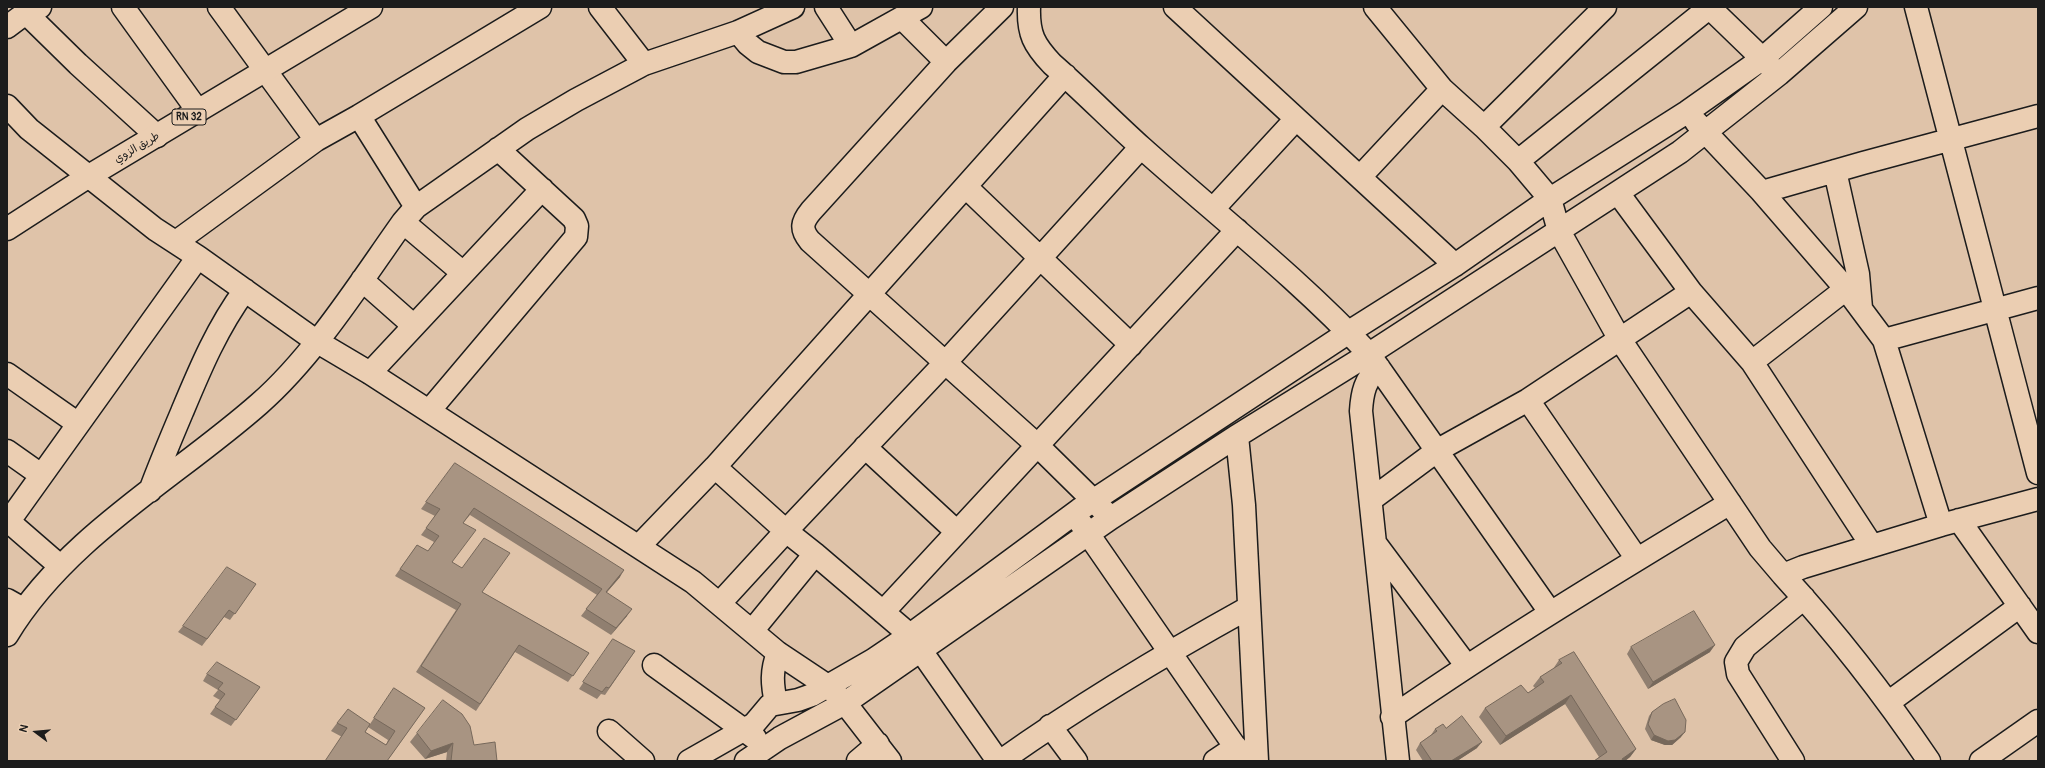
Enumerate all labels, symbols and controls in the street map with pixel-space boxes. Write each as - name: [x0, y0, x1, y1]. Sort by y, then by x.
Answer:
- road number: RN 32: [172, 109, 206, 125]
- street label: طريق الزوي: [112, 130, 162, 166]
- north arrow: [16, 712, 56, 752]
- text: N: [17, 723, 31, 734]

